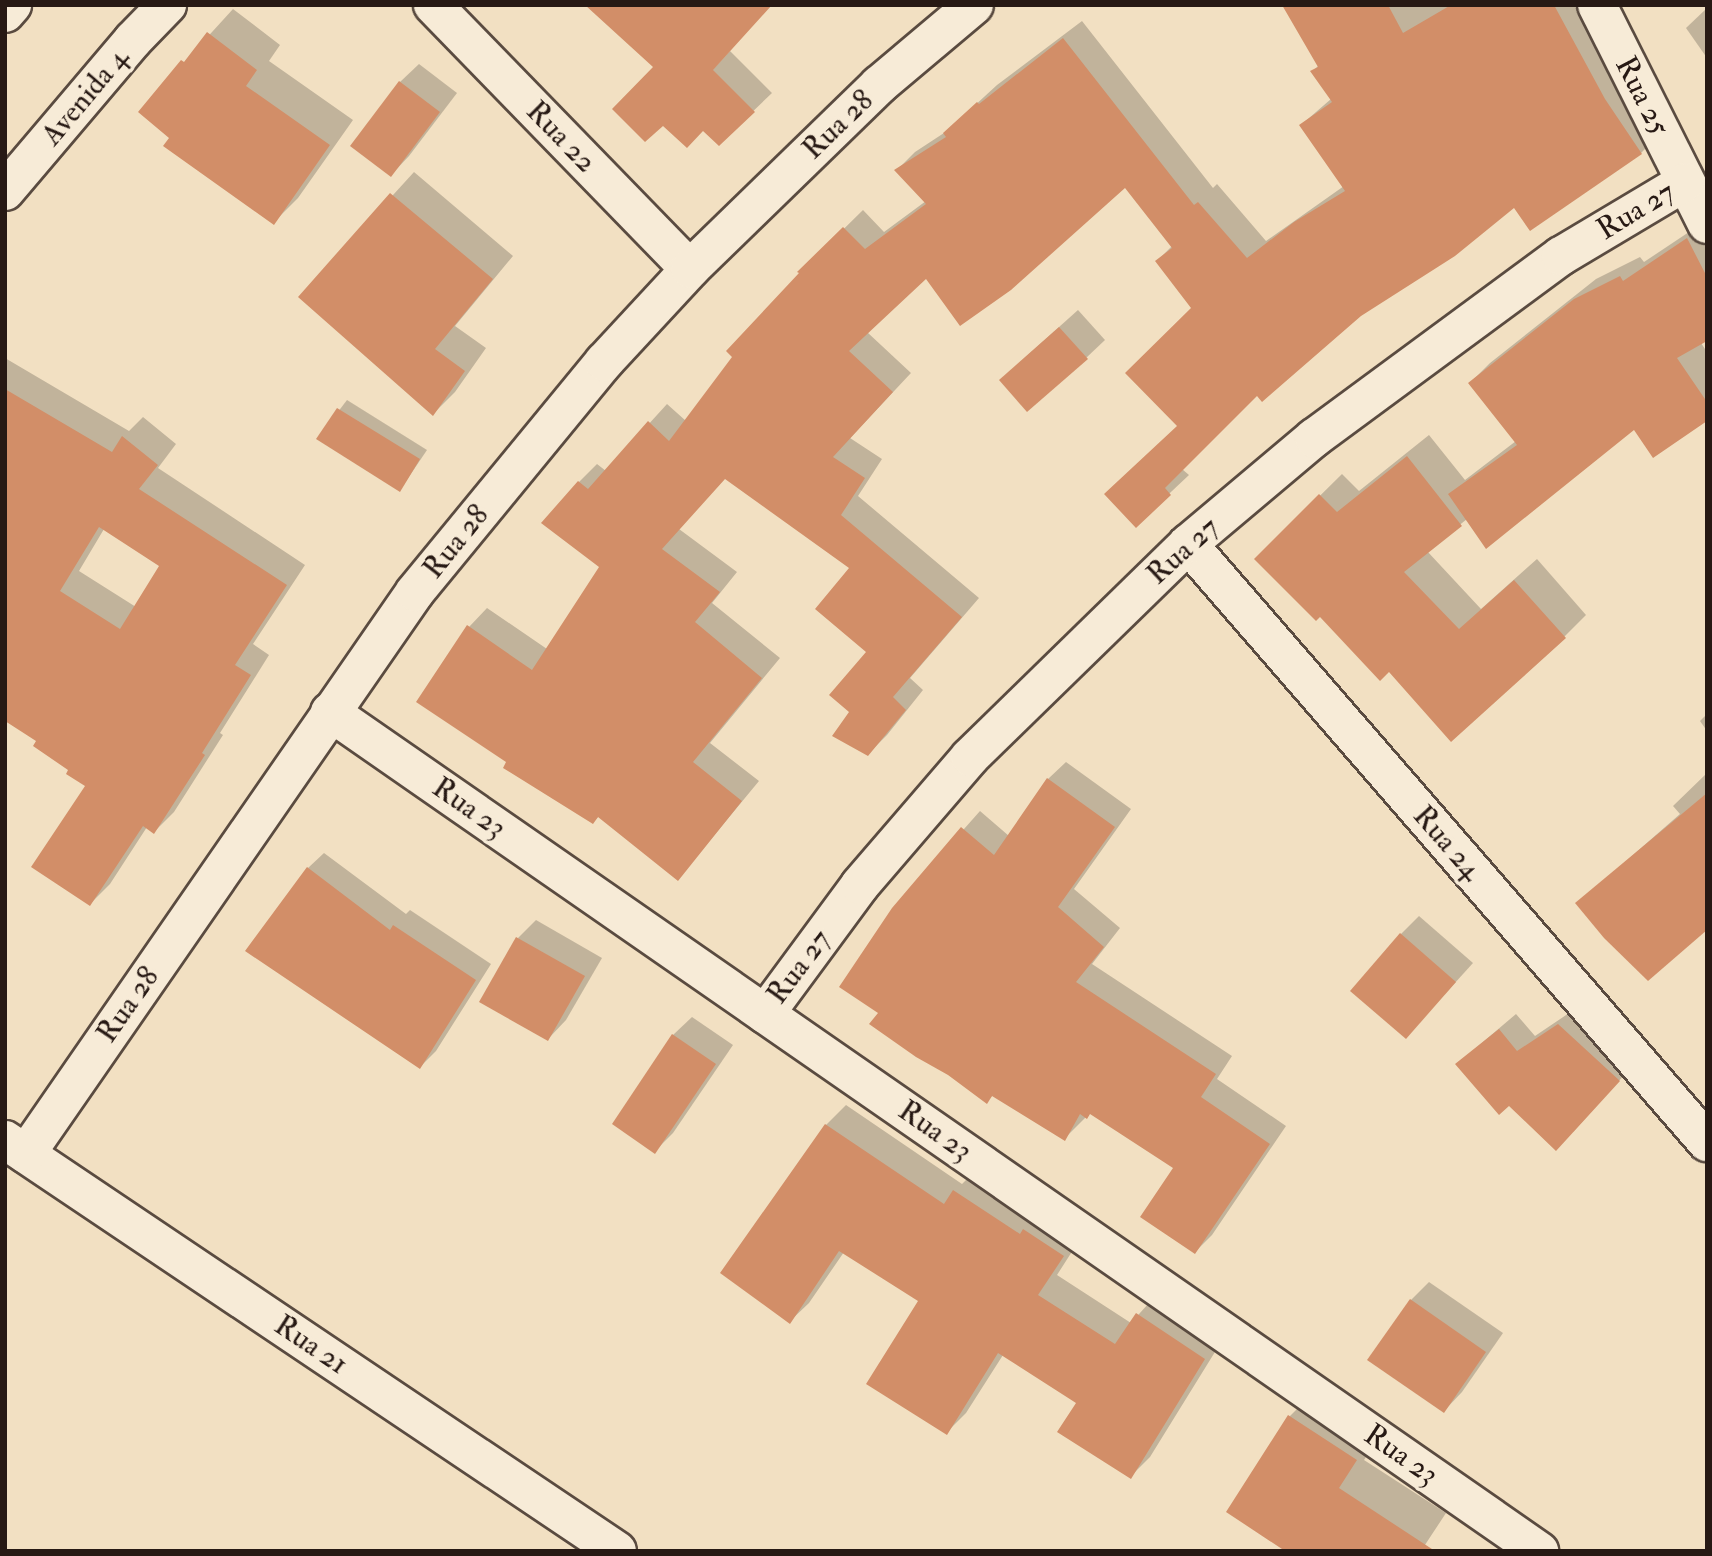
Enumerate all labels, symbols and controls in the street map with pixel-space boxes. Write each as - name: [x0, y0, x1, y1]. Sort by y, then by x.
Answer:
- street label: Avenida 4: [34, 41, 136, 153]
- street label: Rua 25: [1607, 51, 1677, 141]
- street label: Rua 28: [795, 83, 881, 167]
- street label: Rua 22: [518, 94, 604, 180]
- street label: Rua 27: [1591, 174, 1681, 248]
- street label: Rua 28: [415, 498, 497, 586]
- street label: Rua 27: [1140, 509, 1226, 593]
- street label: Rua 23: [425, 770, 513, 846]
- street label: Rua 24: [1405, 798, 1489, 888]
- street label: Rua 27: [759, 923, 839, 1011]
- street label: Rua 28: [89, 960, 167, 1050]
- street label: Rua 23: [891, 1093, 979, 1169]
- street label: Rua 21: [267, 1307, 355, 1383]
- street label: Rua 23: [1357, 1417, 1445, 1493]

